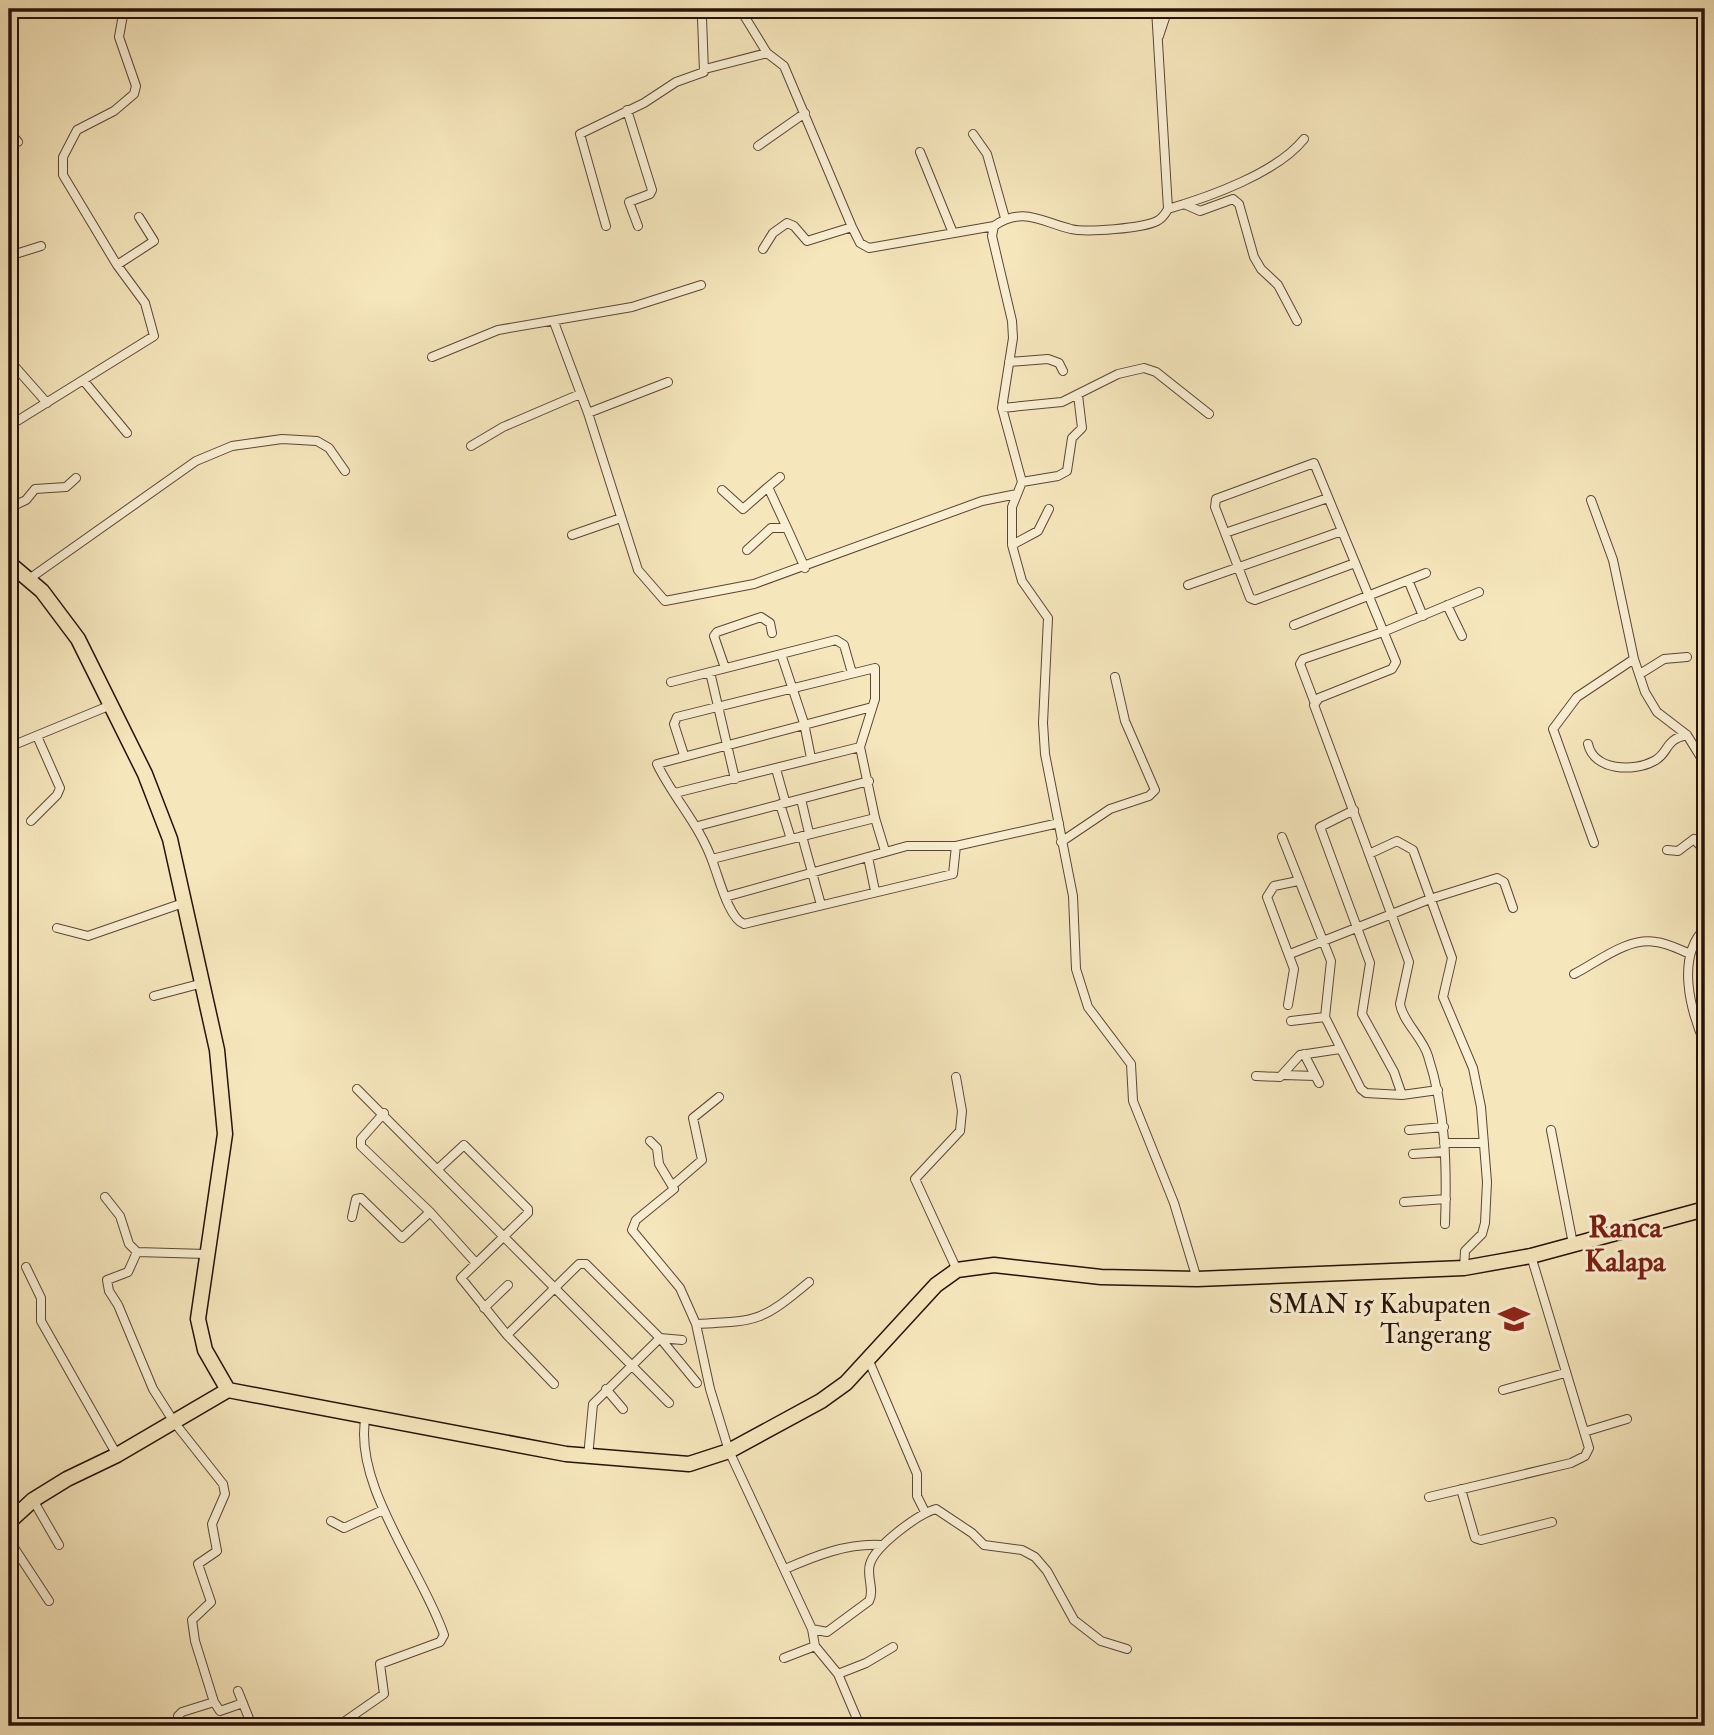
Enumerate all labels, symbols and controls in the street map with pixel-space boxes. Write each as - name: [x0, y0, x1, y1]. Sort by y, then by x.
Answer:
- district label: Ranca Kalapa: [1585, 1209, 1667, 1280]
- place label: SMAN 15 Kabupaten Tangerang: [1269, 1289, 1492, 1351]
- school or university icon: SMAN 15 Kabupaten Tangerang: [1497, 1302, 1531, 1336]

